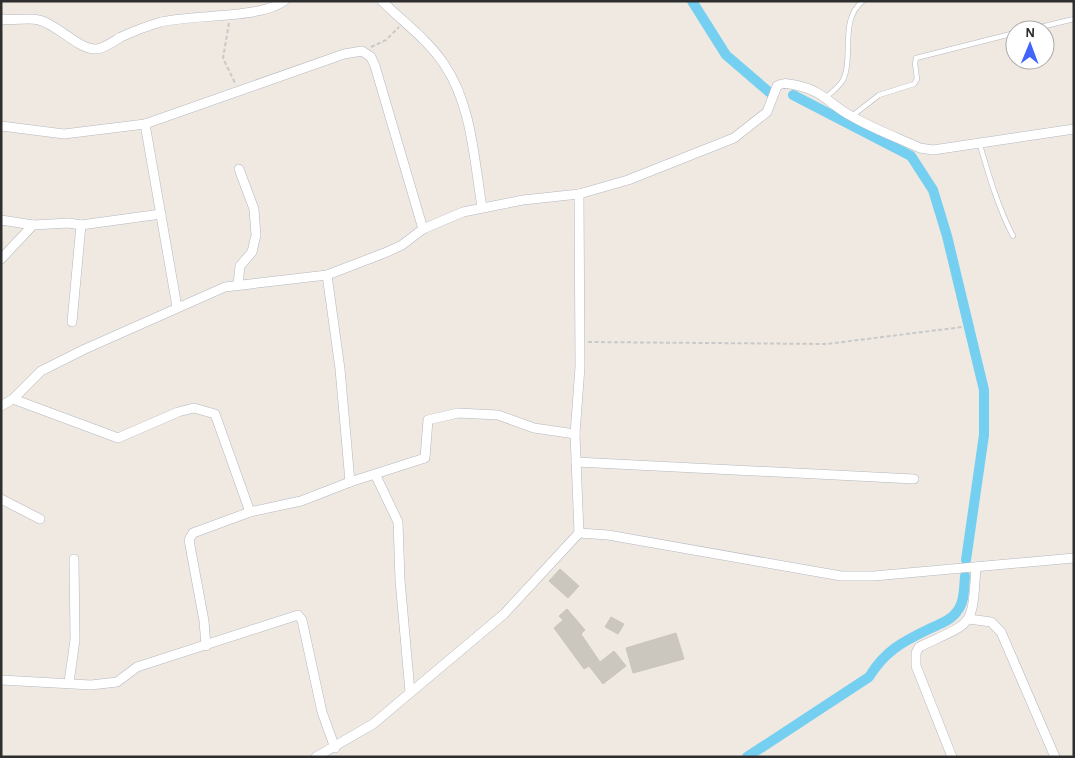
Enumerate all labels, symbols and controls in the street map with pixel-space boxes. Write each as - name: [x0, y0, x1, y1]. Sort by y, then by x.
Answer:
- north arrow: [1005, 20, 1055, 70]
- text: N: [1025, 26, 1035, 40]

